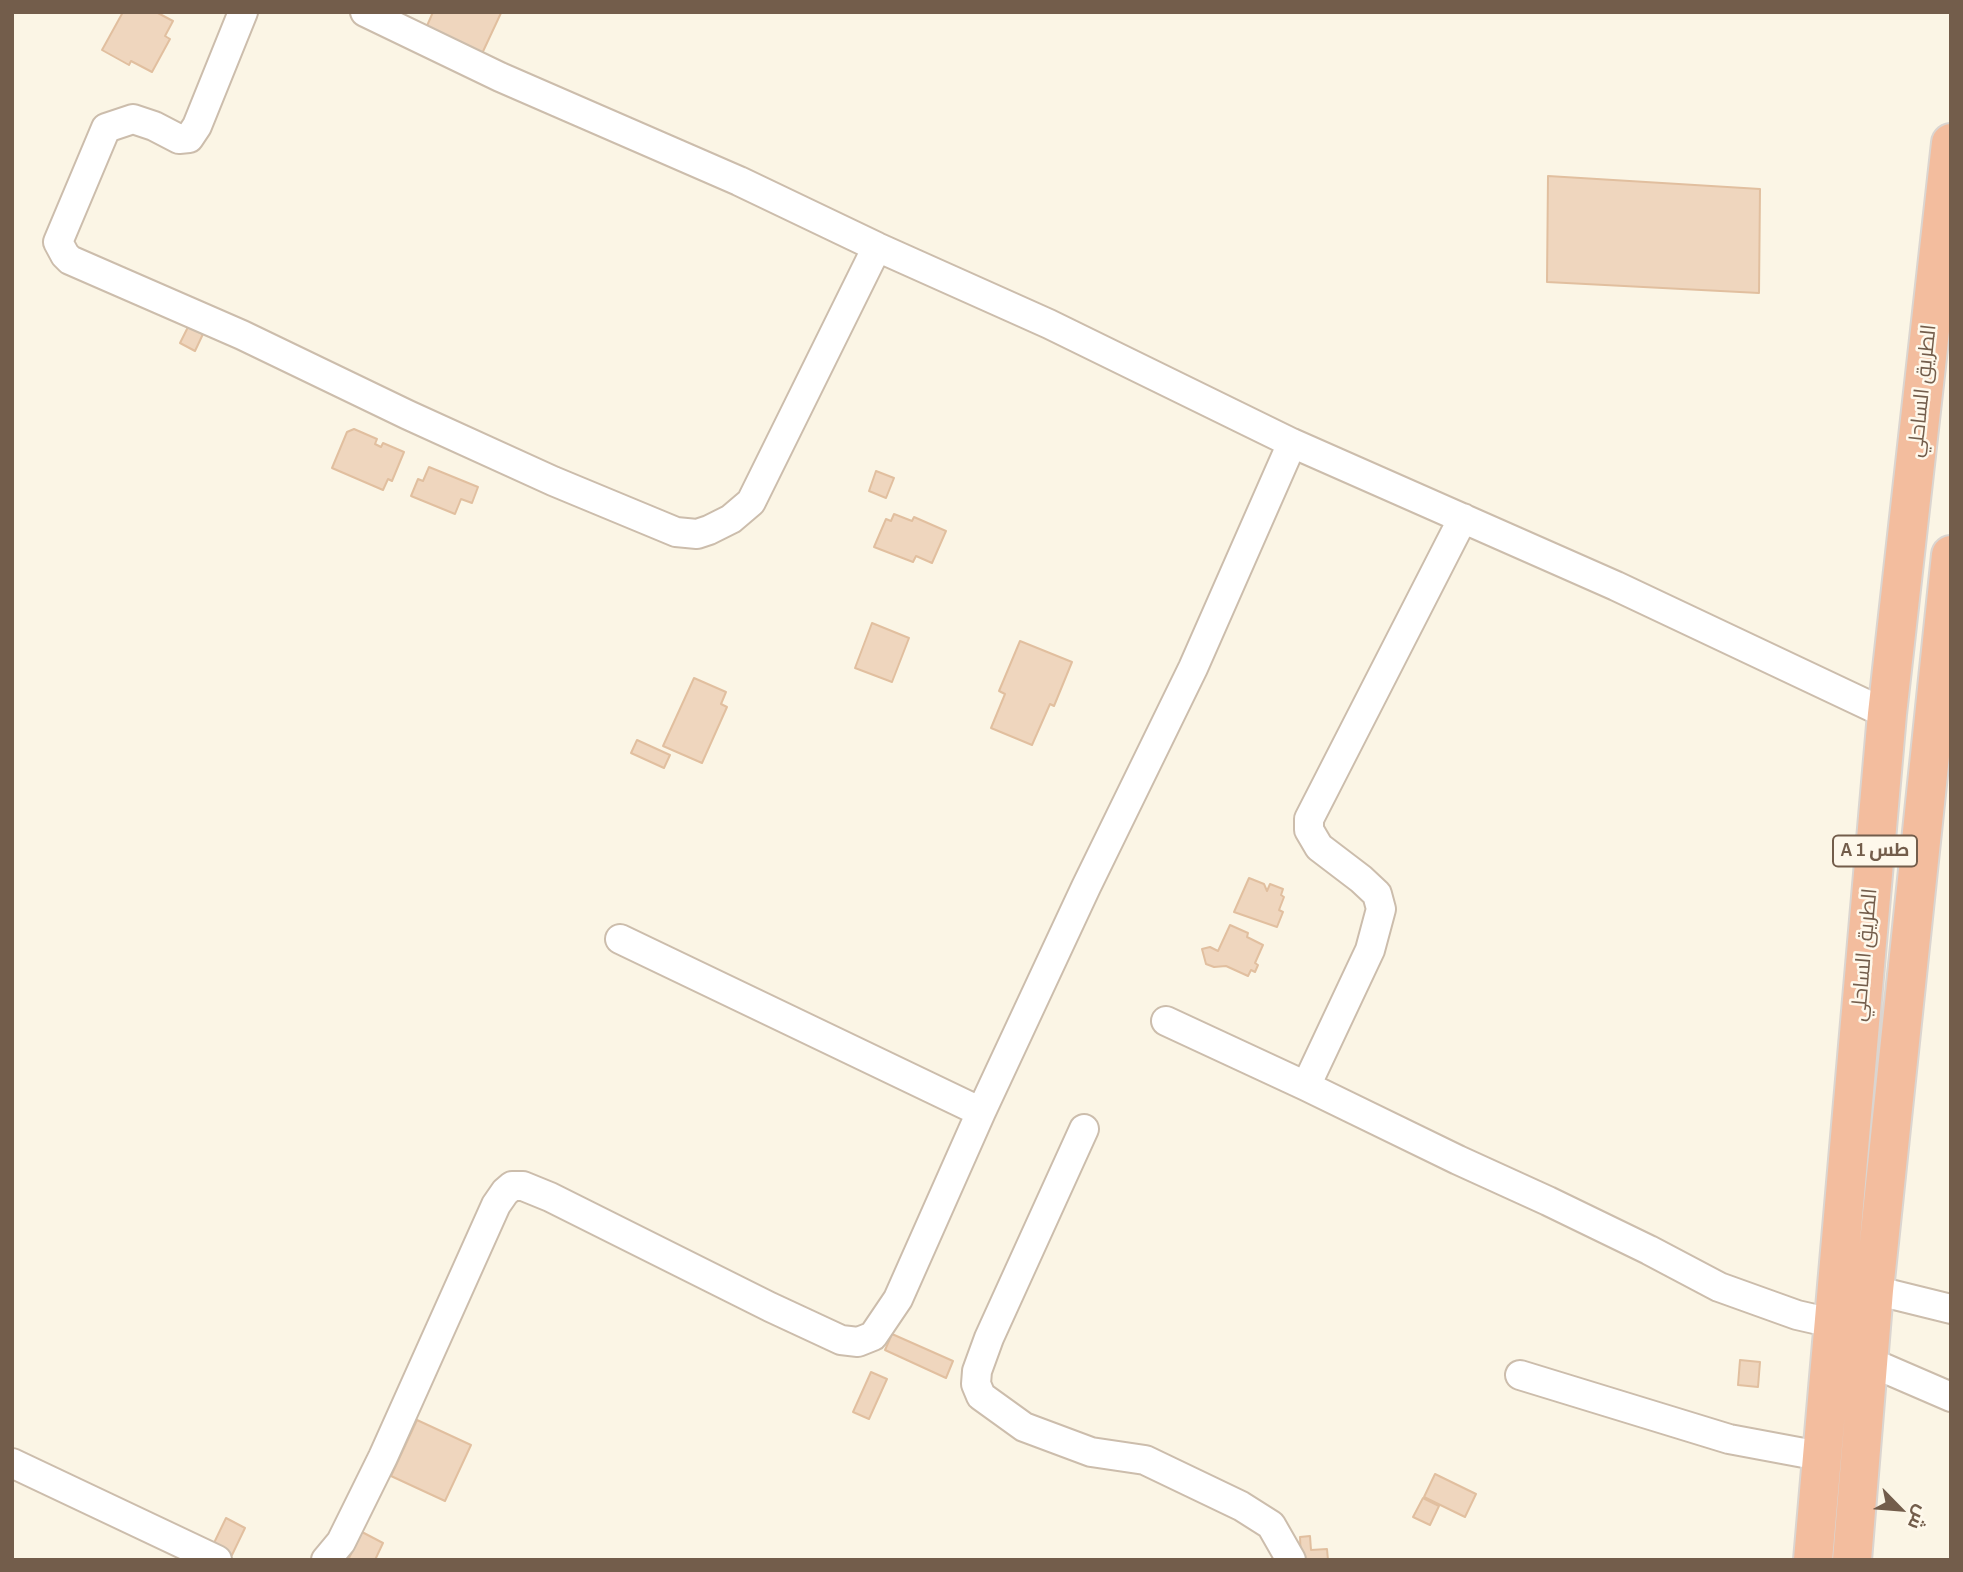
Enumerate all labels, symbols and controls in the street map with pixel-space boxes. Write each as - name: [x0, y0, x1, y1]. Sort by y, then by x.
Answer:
- street label: الطريق الساحلي: [1903, 323, 1943, 459]
- road number: A 1 طس: [1833, 836, 1917, 866]
- street label: الطريق الساحلي: [1847, 887, 1883, 1023]
- north arrow: [1865, 1474, 1935, 1544]
- text: ش: [1902, 1501, 1936, 1534]

